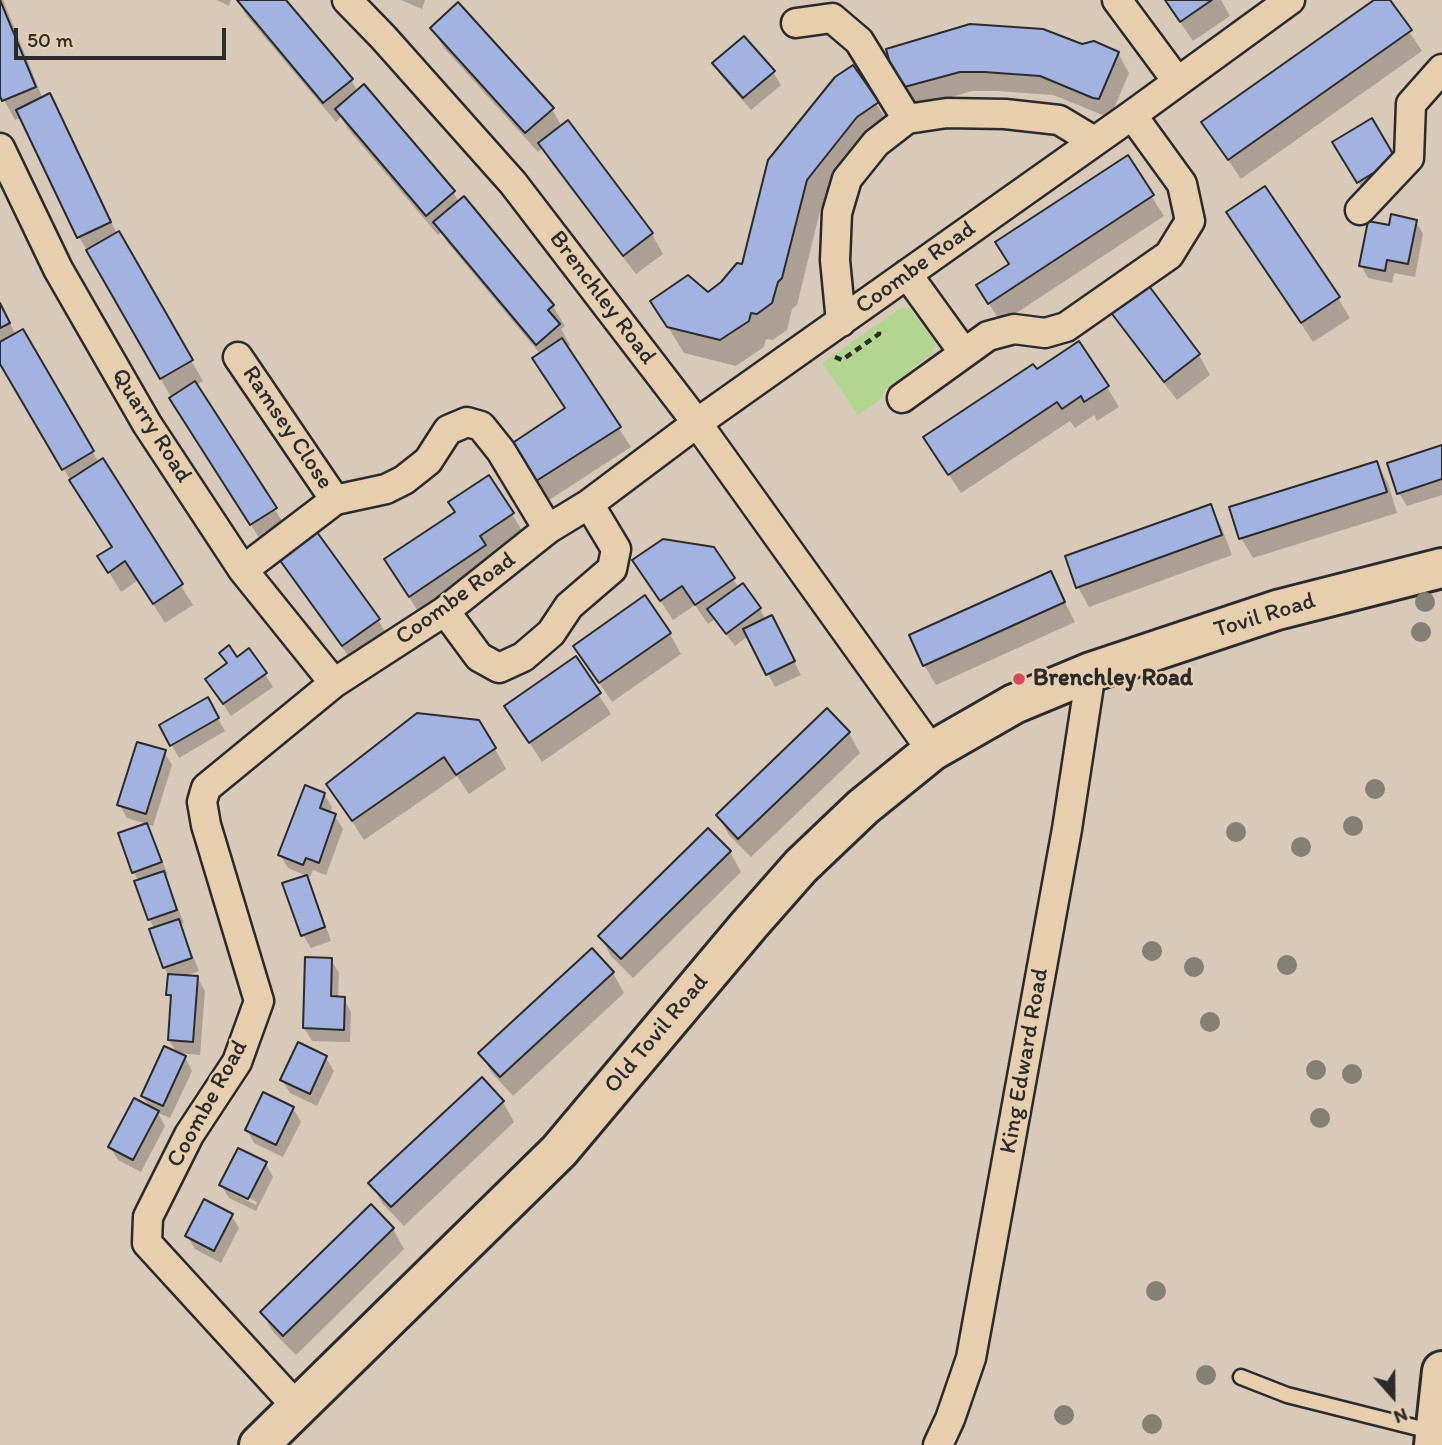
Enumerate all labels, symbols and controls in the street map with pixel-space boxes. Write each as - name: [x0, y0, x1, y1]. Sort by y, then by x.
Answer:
- scale bar: [18, 14, 229, 58]
- text: 50 m: [27, 27, 73, 52]
- street label: Coombe Road: [850, 215, 982, 321]
- street label: Brenchley Road: [542, 225, 662, 371]
- street label: Ramsey Close: [235, 361, 339, 495]
- street label: Quarry Road: [104, 363, 198, 489]
- street label: Coombe Road: [390, 546, 522, 652]
- street label: Tovil Road: [1211, 587, 1319, 645]
- place label: Brenchley Road: [1033, 665, 1193, 693]
- marker: Brenchley Road: [1011, 671, 1027, 687]
- street label: King Edward Road: [995, 966, 1055, 1156]
- street label: Old Tovil Road: [599, 968, 715, 1100]
- street label: Coombe Road: [161, 1035, 255, 1173]
- north arrow: [1358, 1361, 1428, 1431]
- text: N: [1391, 1403, 1411, 1429]

